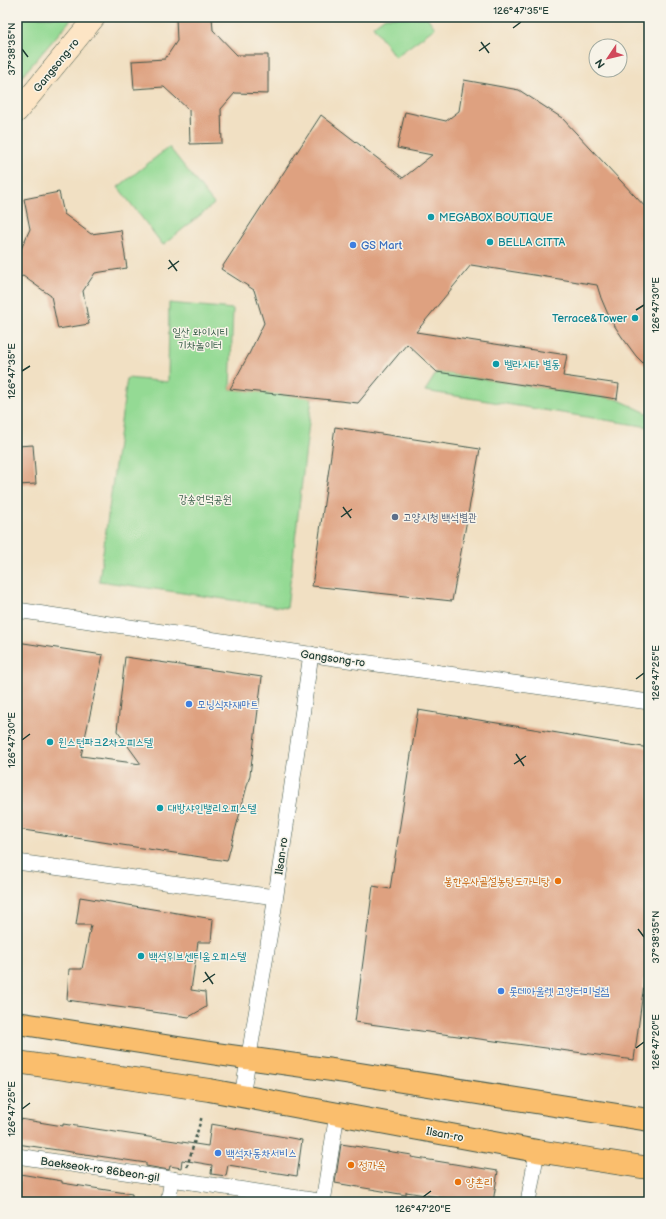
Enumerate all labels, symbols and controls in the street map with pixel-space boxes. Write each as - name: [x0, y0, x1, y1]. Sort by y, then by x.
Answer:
- text: 126°47'35"E: [493, 5, 549, 17]
- text: 37°38'35"N: [6, 22, 18, 76]
- street label: Gangsong-ro: [31, 36, 82, 95]
- north arrow: [588, 38, 628, 78]
- text: N: [593, 56, 608, 71]
- place label: MEGABOX BOUTIQUE: [439, 211, 553, 224]
- marker: MEGABOX BOUTIQUE: [426, 212, 436, 222]
- place label: BELLA CITTA: [498, 236, 565, 249]
- marker: BELLA CITTA: [485, 237, 495, 247]
- place label: GS Mart: [361, 239, 403, 252]
- marker: GS Mart: [348, 240, 358, 250]
- text: 126°47'30"E: [650, 277, 662, 333]
- place label: Terrace&Tower: [552, 312, 628, 325]
- marker: Terrace&Tower: [630, 313, 640, 323]
- park label: 일산 와이시티 기차놀이터: [172, 326, 228, 352]
- text: 126°47'35"E: [6, 343, 18, 399]
- place label: 벨라시타 별동: [504, 358, 560, 371]
- marker: 벨라시타 별동: [491, 359, 501, 369]
- park label: 강송언덕공원: [178, 493, 232, 506]
- place label: 고양시청 백석별관: [403, 511, 477, 524]
- marker: 고양시청 백석별관: [390, 512, 400, 522]
- text: 126°47'25"E: [650, 645, 662, 701]
- street label: Gangsong-ro: [300, 648, 366, 669]
- place label: 모닝식자재마트: [197, 698, 259, 711]
- marker: 모닝식자재마트: [184, 699, 194, 709]
- text: 126°47'30"E: [6, 712, 18, 768]
- place label: 윈스턴파크2차오피스텔: [58, 736, 153, 749]
- marker: 윈스턴파크2차오피스텔: [45, 737, 55, 747]
- place label: 대방샤인밸리오피스텔: [168, 802, 257, 815]
- marker: 대방샤인밸리오피스텔: [155, 803, 165, 813]
- street label: Ilsan-ro: [272, 836, 291, 876]
- place label: 봉한우사골설농탕도가니탕: [444, 875, 550, 888]
- marker: 봉한우사골설농탕도가니탕: [553, 876, 563, 886]
- text: 37°38'35"N: [650, 910, 662, 964]
- place label: 백석위브센티움오피스텔: [149, 950, 247, 963]
- marker: 백석위브센티움오피스텔: [136, 951, 146, 961]
- place label: 롯데아울렛 고양터미널점: [509, 985, 609, 998]
- marker: 롯데아울렛 고양터미널점: [496, 986, 506, 996]
- text: 126°47'20"E: [650, 1014, 662, 1070]
- text: 126°47'25"E: [6, 1081, 18, 1137]
- street label: Ilsan-ro: [425, 1125, 465, 1144]
- place label: 백석자동차서비스: [226, 1147, 297, 1160]
- marker: 백석자동차서비스: [213, 1148, 223, 1158]
- street label: Baekseok-ro 86beon-gil: [40, 1155, 160, 1184]
- place label: 정가옥: [359, 1159, 386, 1172]
- marker: 정가옥: [346, 1160, 356, 1170]
- place label: 양촌리: [466, 1176, 493, 1189]
- marker: 양촌리: [453, 1177, 463, 1187]
- text: 126°47'20"E: [395, 1203, 451, 1215]

